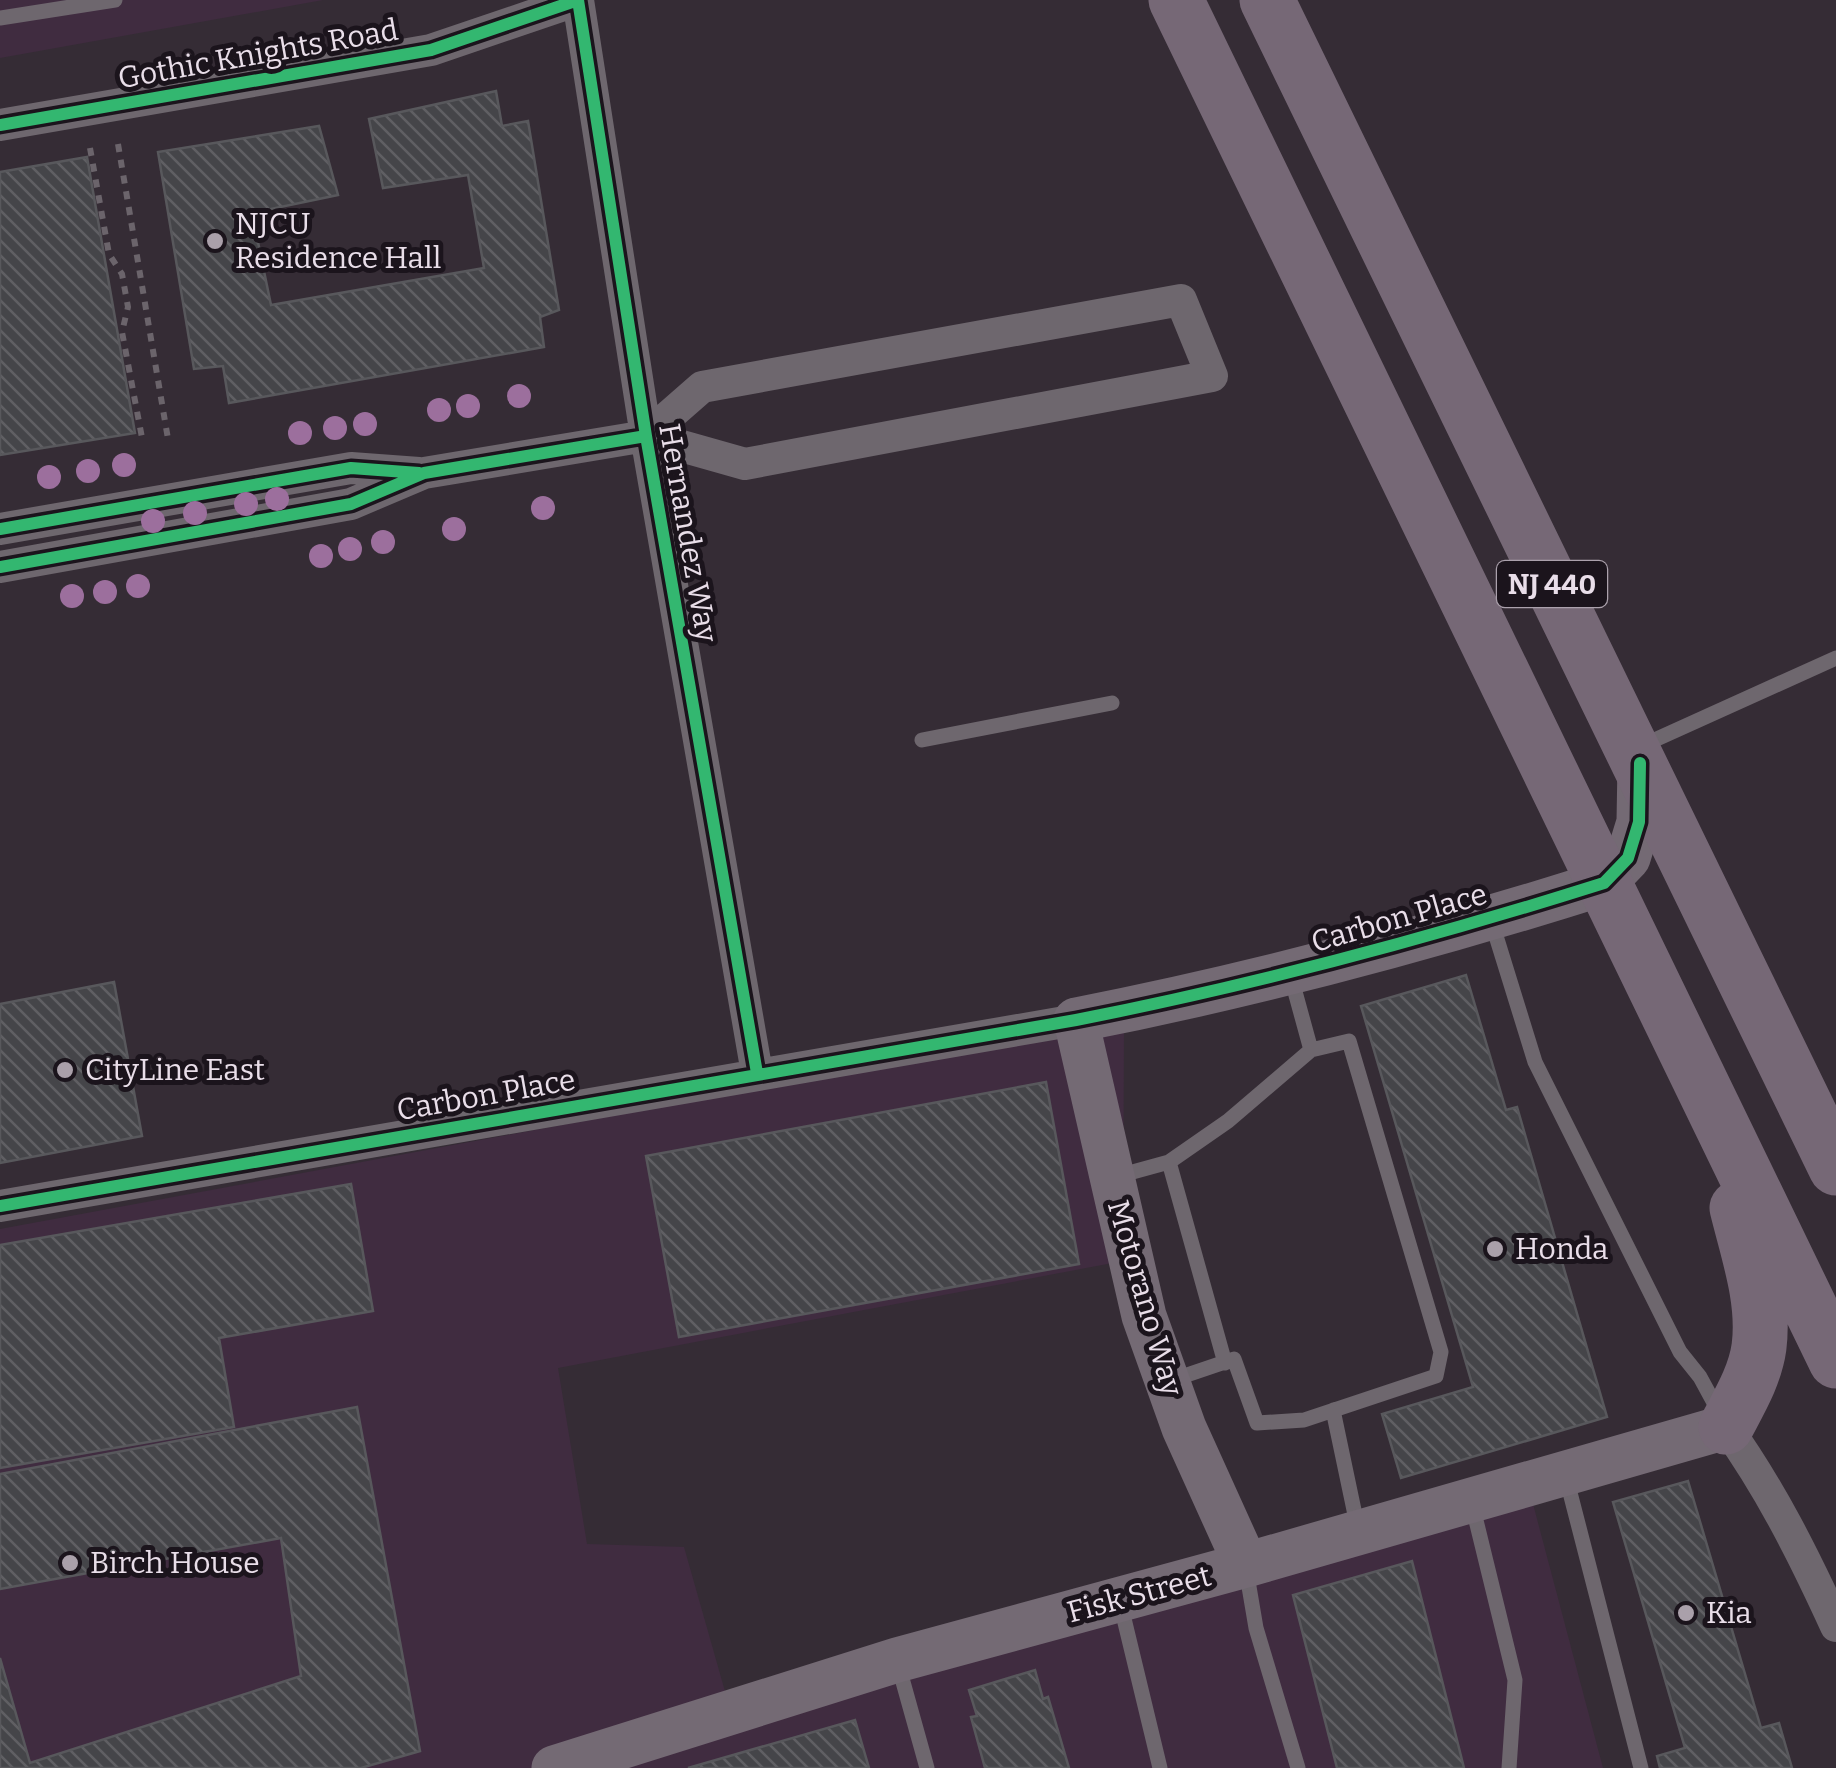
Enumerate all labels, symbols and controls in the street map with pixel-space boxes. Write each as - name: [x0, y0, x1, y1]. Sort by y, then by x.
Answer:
- street label: Gothic Knights Road: [115, 12, 401, 96]
- place label: NJCU Residence Hall: [235, 206, 441, 276]
- marker: NJCU Residence Hall: [204, 230, 226, 252]
- street label: Hernandez Way: [651, 421, 725, 645]
- road number: NJ 440: [1497, 561, 1607, 607]
- street label: Carbon Place: [1307, 876, 1491, 960]
- place label: CityLine East: [85, 1052, 265, 1088]
- marker: CityLine East: [54, 1059, 76, 1081]
- street label: Carbon Place: [394, 1062, 578, 1128]
- street label: Motorano Way: [1100, 1196, 1190, 1400]
- place label: Honda: [1515, 1231, 1608, 1267]
- marker: Honda: [1484, 1238, 1506, 1260]
- place label: Birch House: [90, 1545, 260, 1581]
- marker: Birch House: [59, 1552, 81, 1574]
- street label: Fisk Street: [1063, 1558, 1215, 1630]
- place label: Kia: [1706, 1595, 1752, 1631]
- marker: Kia: [1675, 1602, 1697, 1624]

